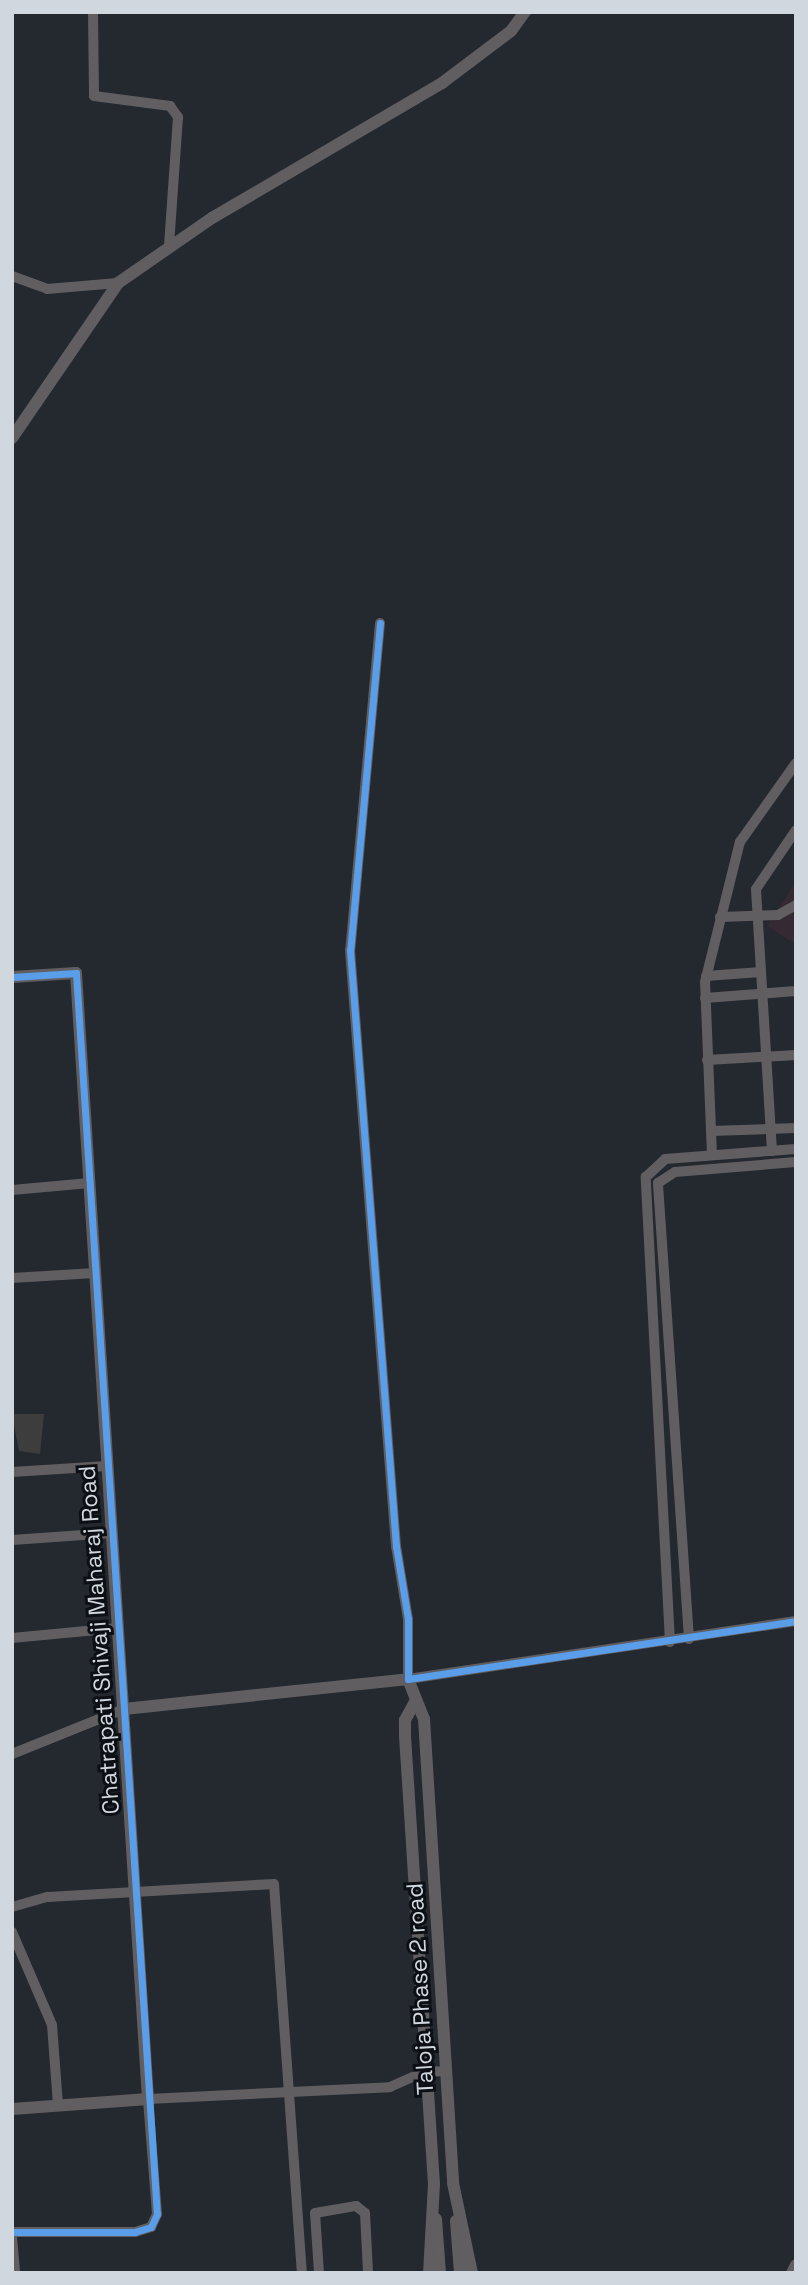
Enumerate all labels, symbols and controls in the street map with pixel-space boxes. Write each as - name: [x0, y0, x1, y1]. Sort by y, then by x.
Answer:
- street label: Chatrapati Shivaji Maharaj Road: [73, 1465, 125, 1815]
- street label: Taloja Phase 2 road: [401, 1882, 439, 2096]

